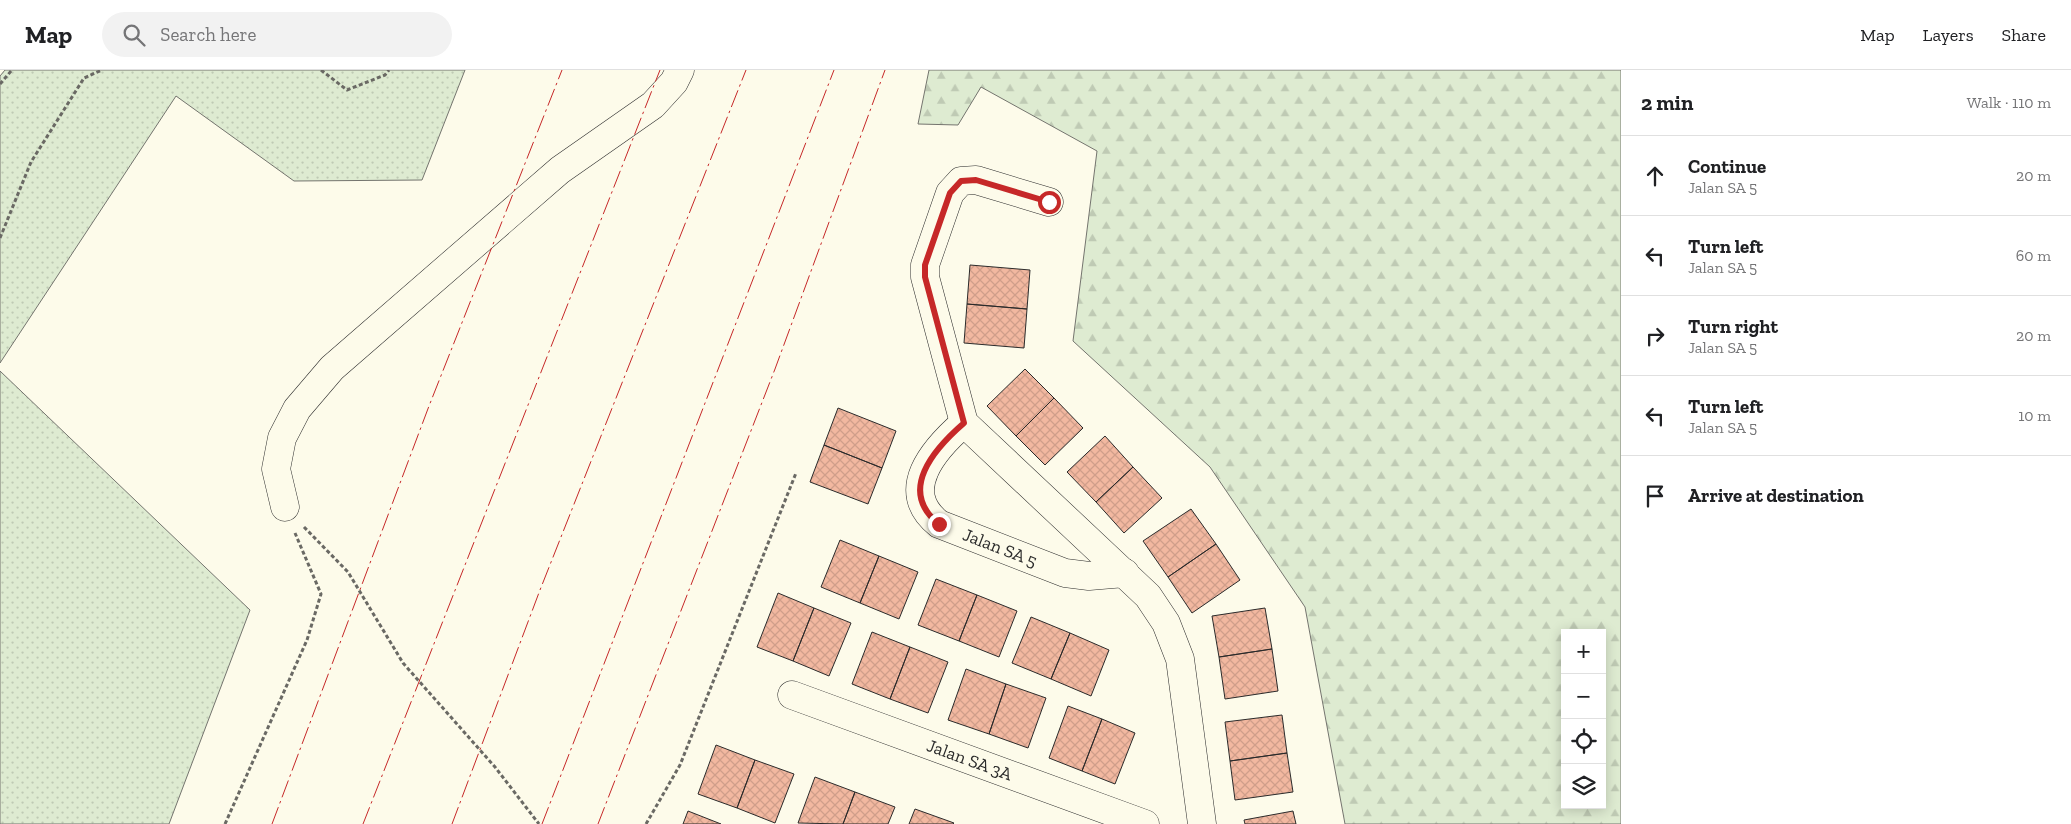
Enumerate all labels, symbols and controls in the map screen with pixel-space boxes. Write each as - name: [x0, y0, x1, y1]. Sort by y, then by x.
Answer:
- search box: [102, 12, 452, 57]
- text: Map: [25, 20, 72, 49]
- icon: search: [120, 21, 148, 49]
- text: Search here: [160, 23, 257, 46]
- text: Map: [1860, 24, 1895, 46]
- text: Layers: [1923, 24, 1974, 46]
- text: Share: [2002, 24, 2046, 46]
- text: 2 min: [1641, 90, 1693, 115]
- text: Walk · 110 m: [1967, 93, 2051, 112]
- text: Continue: [1688, 155, 1766, 178]
- icon: ahead: [1641, 162, 1669, 190]
- text: 20 m: [2016, 166, 2051, 185]
- text: Jalan SA 5: [1688, 178, 1757, 197]
- route start: [1038, 191, 1061, 214]
- text: Turn left: [1688, 235, 1763, 258]
- icon: left: [1641, 242, 1669, 270]
- text: 60 m: [2016, 246, 2051, 265]
- text: Jalan SA 5: [1688, 258, 1757, 277]
- text: Turn right: [1688, 315, 1778, 338]
- icon: right: [1641, 322, 1669, 350]
- text: 20 m: [2016, 326, 2051, 345]
- text: Jalan SA 5: [1688, 338, 1757, 357]
- text: Turn left: [1688, 395, 1763, 418]
- icon: left: [1641, 402, 1669, 430]
- text: 10 m: [2018, 406, 2051, 425]
- text: Jalan SA 5: [1688, 418, 1757, 437]
- icon: arrive: [1641, 482, 1669, 510]
- text: Arrive at destination: [1688, 484, 1864, 507]
- route end: [928, 513, 951, 536]
- street label: Jalan SA 5: [960, 523, 1040, 572]
- map controls: [1561, 629, 1606, 809]
- button: +: [1561, 629, 1606, 674]
- button: −: [1561, 674, 1606, 719]
- button: locate: [1561, 719, 1606, 764]
- street label: Jalan SA 3A: [924, 734, 1016, 786]
- button: layers: [1561, 764, 1606, 809]

